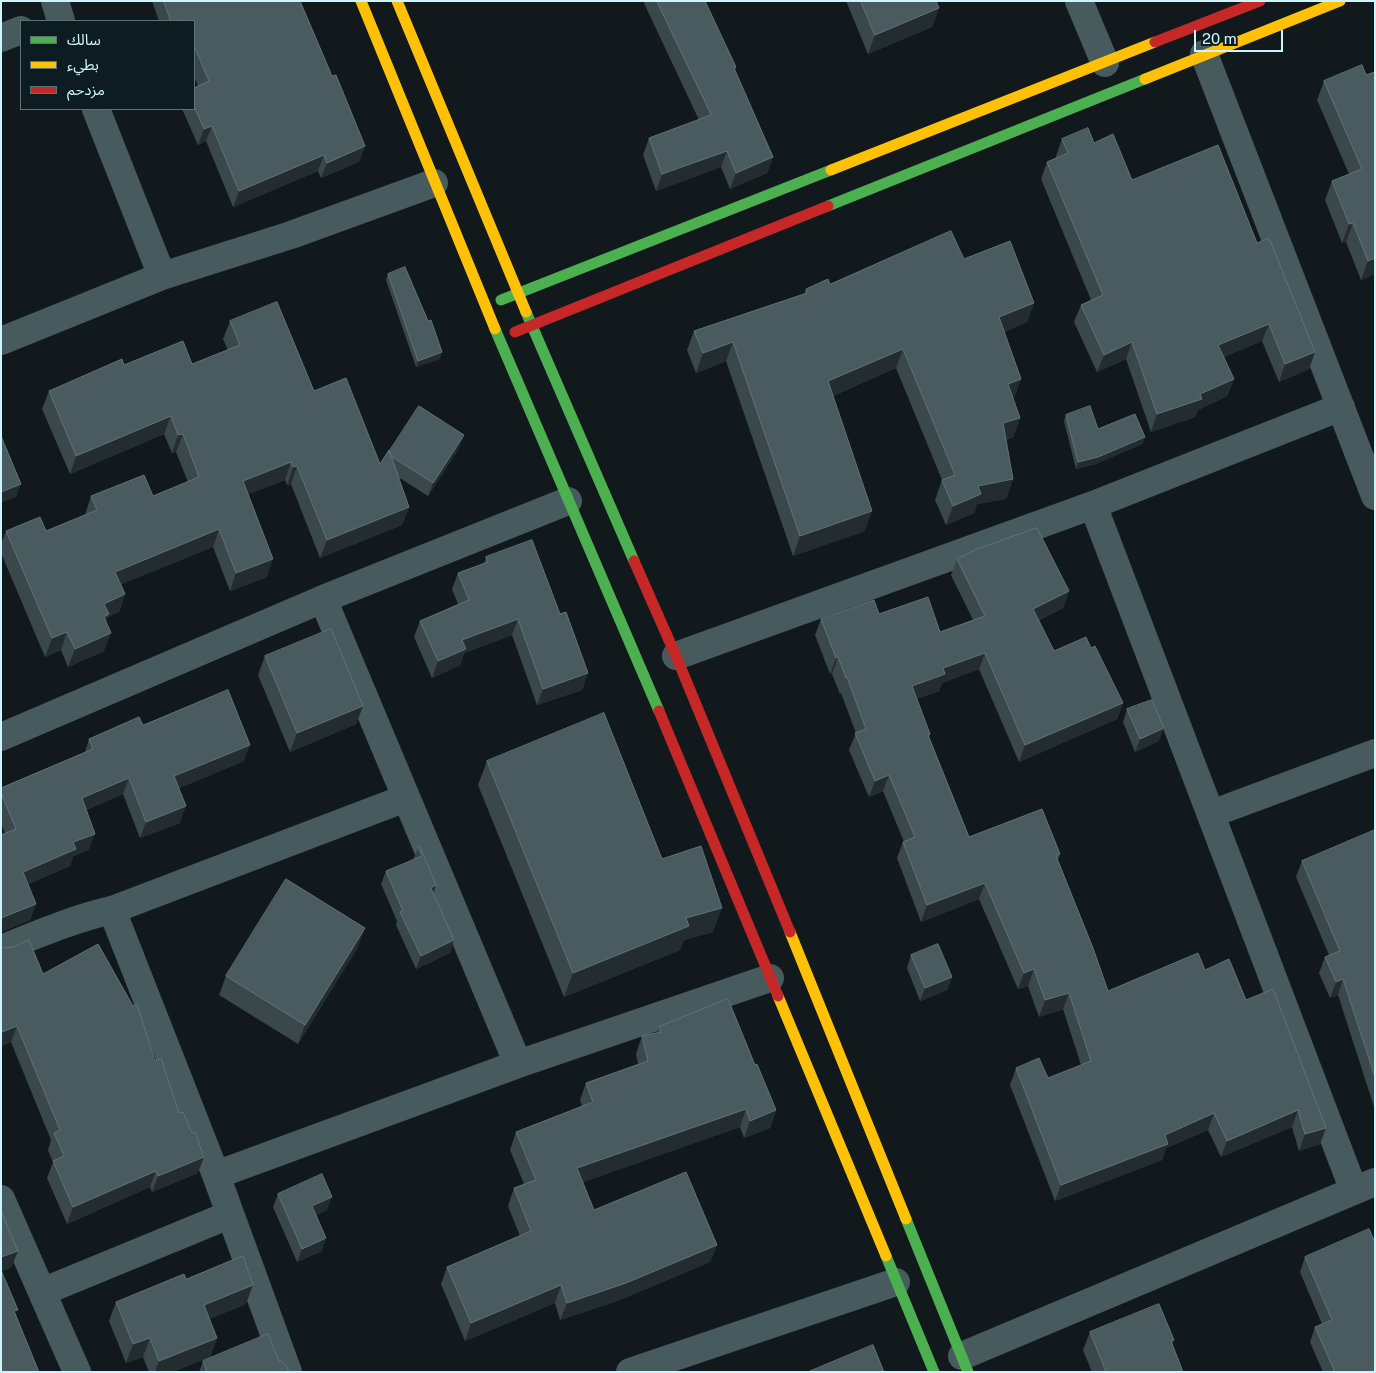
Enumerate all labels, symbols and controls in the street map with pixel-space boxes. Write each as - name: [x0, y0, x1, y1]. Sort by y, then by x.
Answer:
- legend: [20, 20, 195, 110]
- scale bar: [1196, 20, 1285, 52]
- text: 20 m: [1202, 30, 1237, 47]
- text: سالك: [67, 31, 101, 48]
- text: بطيء: [67, 56, 99, 73]
- text: مزدحم: [67, 81, 105, 98]

